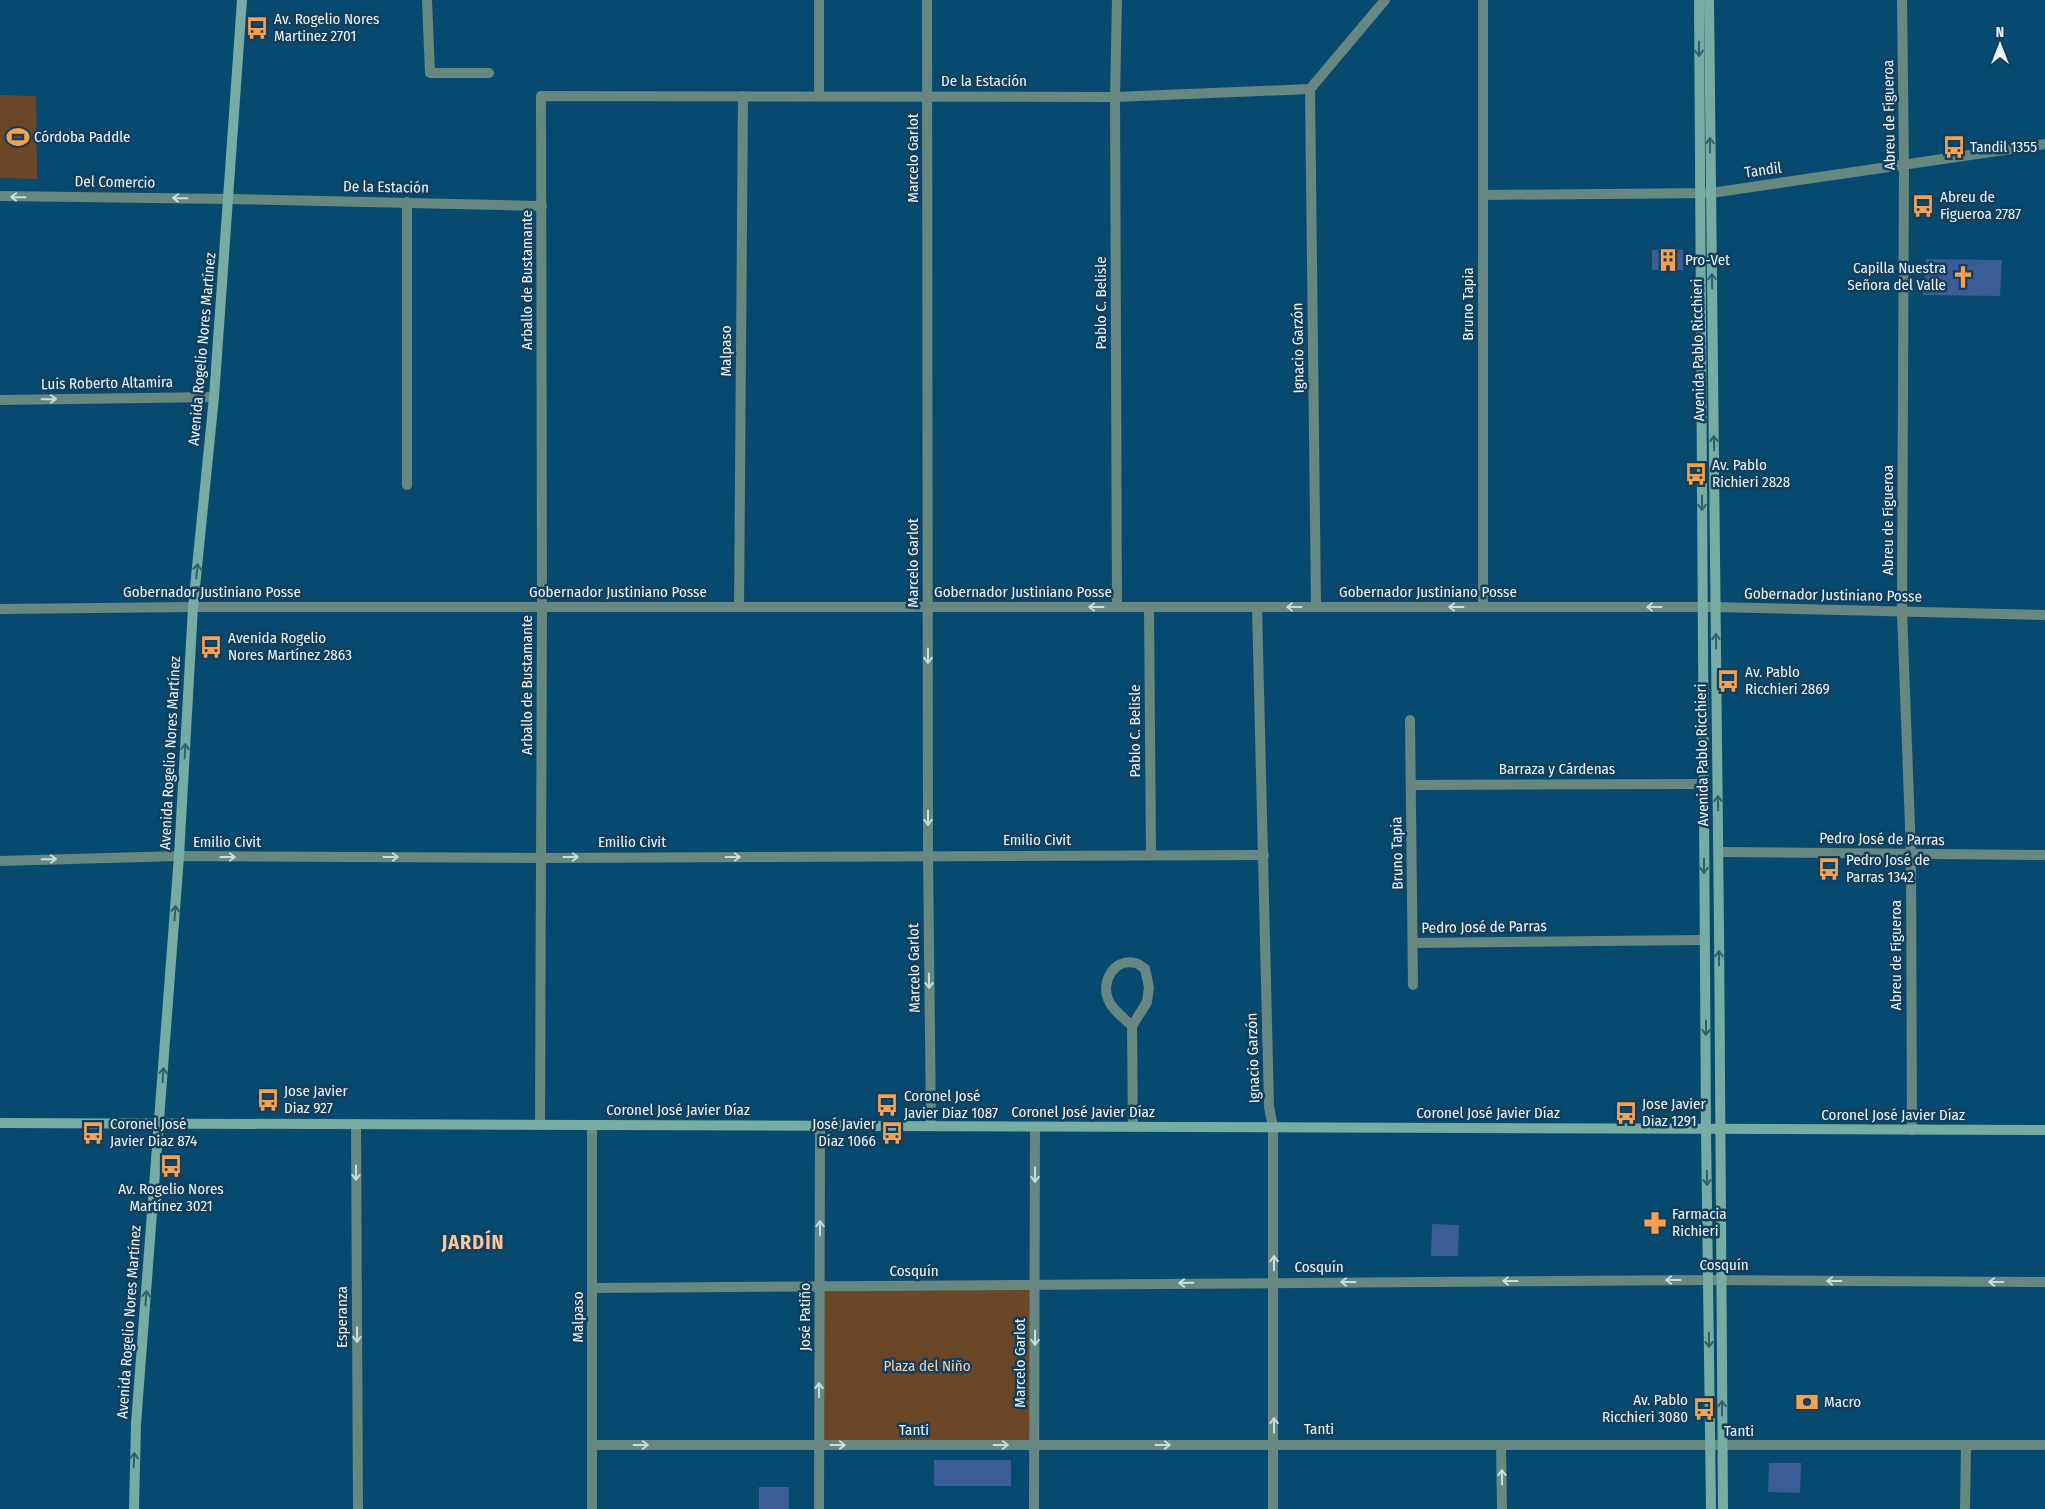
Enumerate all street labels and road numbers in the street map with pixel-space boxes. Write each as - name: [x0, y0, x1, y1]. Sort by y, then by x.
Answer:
- street label: Abreu de Figueroa: [1879, 60, 1899, 170]
- street label: De la Estación: [941, 72, 1027, 90]
- street label: Marcelo Garlot: [904, 113, 922, 203]
- street label: Tandil: [1743, 158, 1783, 182]
- street label: Del Comercio: [75, 172, 156, 192]
- street label: De la Estación: [343, 177, 429, 197]
- street label: Arballo de Bustamante: [518, 210, 536, 350]
- street label: Avenida Rogelio Nores Martínez: [185, 252, 219, 446]
- street label: Pablo C. Belisle: [1092, 256, 1110, 350]
- street label: Bruno Tapia: [1459, 267, 1477, 341]
- street label: Avenida Pablo Ricchieri: [1688, 278, 1708, 422]
- street label: Ignacio Garzón: [1288, 303, 1308, 393]
- street label: Malpaso: [717, 325, 735, 377]
- street label: Luis Roberto Altamira: [41, 373, 173, 393]
- street label: Abreu de Figueroa: [1879, 465, 1897, 575]
- street label: Marcelo Garlot: [904, 518, 922, 608]
- street label: Gobernador Justiniano Posse: [123, 583, 301, 601]
- street label: Gobernador Justiniano Posse: [529, 583, 707, 601]
- street label: Gobernador Justiniano Posse: [934, 583, 1112, 601]
- street label: Gobernador Justiniano Posse: [1339, 583, 1517, 601]
- street label: Gobernador Justiniano Posse: [1744, 584, 1922, 606]
- street label: Arballo de Bustamante: [518, 615, 536, 755]
- street label: Avenida Rogelio Nores Martínez: [156, 656, 184, 850]
- street label: Avenida Pablo Ricchieri: [1692, 683, 1712, 827]
- street label: Pablo C. Belisle: [1126, 684, 1144, 778]
- street label: Barraza y Cárdenas: [1499, 760, 1615, 778]
- street label: Bruno Tapia: [1387, 816, 1407, 890]
- street label: Pedro José de Parras: [1819, 829, 1945, 849]
- street label: Emilio Civit: [1003, 831, 1071, 849]
- street label: Emilio Civit: [193, 833, 261, 851]
- street label: Emilio Civit: [598, 833, 666, 851]
- street label: Abreu de Figueroa: [1887, 900, 1905, 1010]
- street label: Pedro José de Parras: [1421, 917, 1547, 937]
- street label: Marcelo Garlot: [904, 923, 924, 1013]
- street label: Ignacio Garzón: [1242, 1012, 1264, 1104]
- street label: Coronel José Javier Díaz: [606, 1101, 750, 1119]
- street label: Coronel José Javier Díaz: [1011, 1103, 1155, 1121]
- street label: Coronel José Javier Díaz: [1416, 1104, 1560, 1122]
- street label: Coronel José Javier Díaz: [1821, 1106, 1965, 1124]
- street label: Avenida Rogelio Nores Martínez: [113, 1225, 145, 1419]
- street label: Cosquín: [1699, 1256, 1749, 1274]
- street label: Cosquín: [1294, 1258, 1344, 1276]
- street label: Cosquín: [889, 1262, 939, 1280]
- street label: José Patiño: [796, 1283, 814, 1351]
- street label: Esperanza: [333, 1286, 351, 1348]
- street label: Malpaso: [569, 1291, 587, 1343]
- street label: Marcelo Garlot: [1011, 1318, 1029, 1408]
- street label: Tanti: [1304, 1420, 1334, 1438]
- street label: Tanti: [899, 1421, 929, 1439]
- street label: Tanti: [1724, 1422, 1754, 1440]

